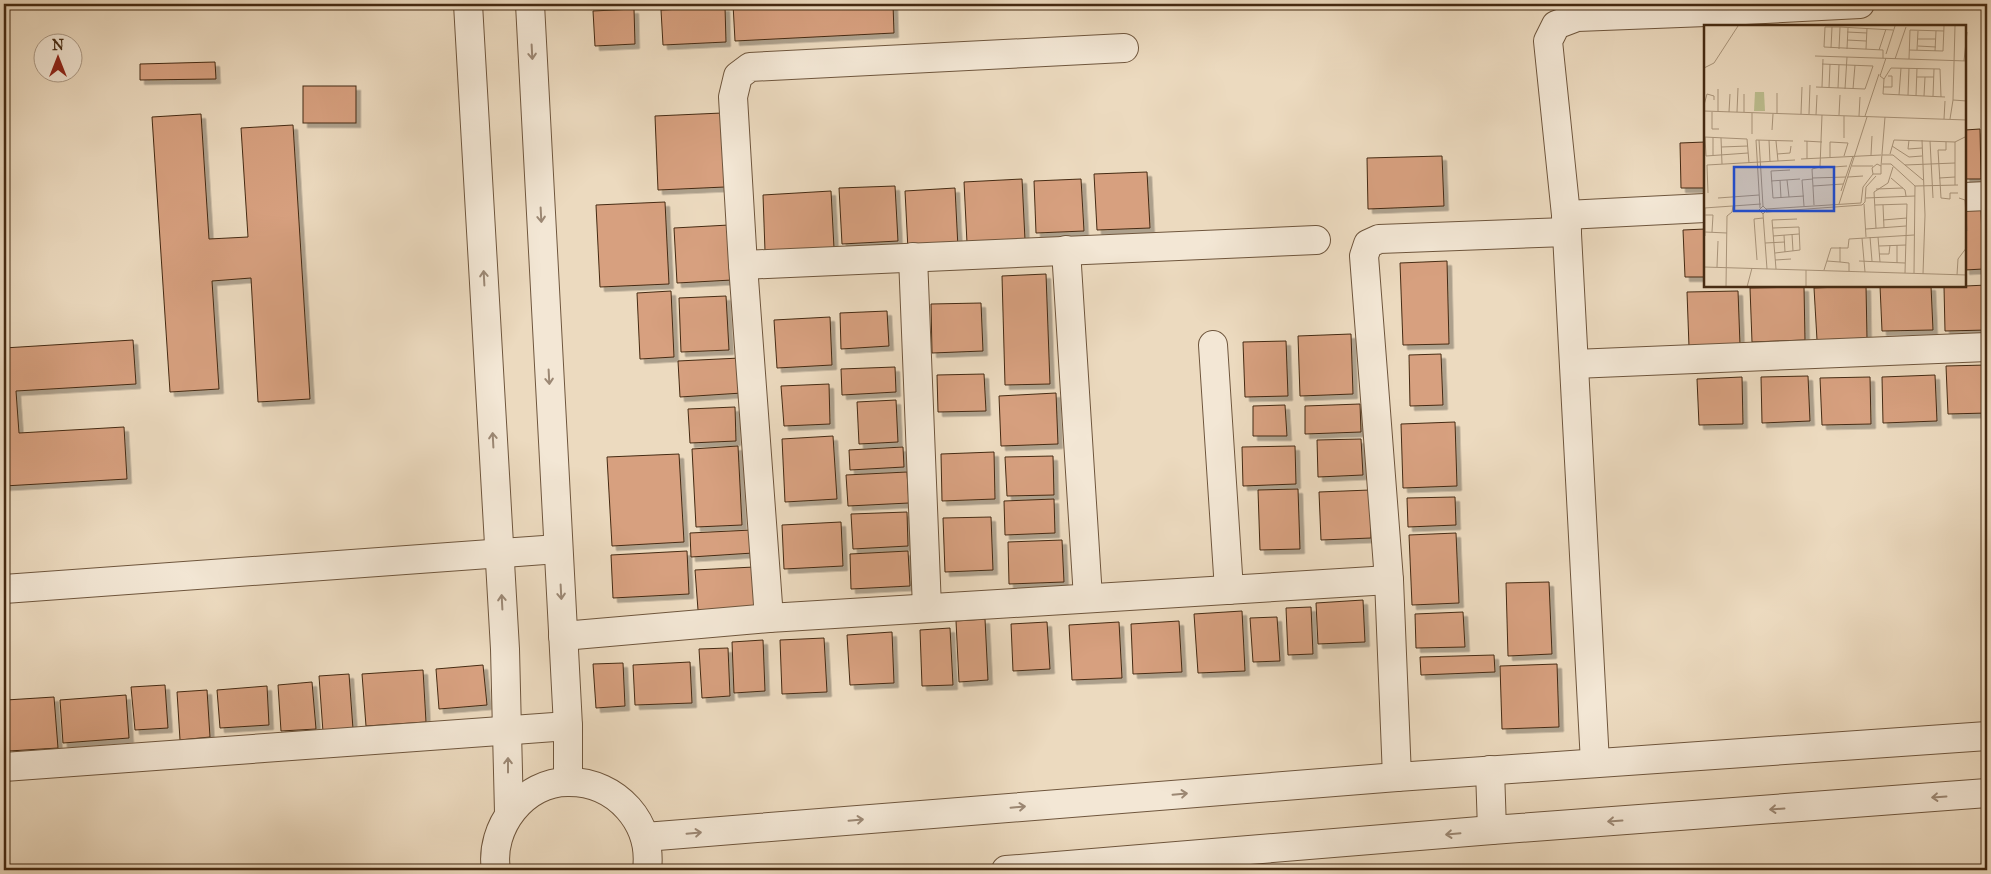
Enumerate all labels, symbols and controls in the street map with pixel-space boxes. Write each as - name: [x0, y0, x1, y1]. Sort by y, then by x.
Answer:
- inset map: [1704, 25, 1966, 288]
- north arrow: [32, 32, 82, 82]
- text: N: [52, 37, 64, 54]
- one-way arrow: [528, 44, 537, 60]
- one-way arrow: [536, 206, 545, 222]
- one-way arrow: [479, 270, 488, 286]
- one-way arrow: [545, 369, 554, 385]
- one-way arrow: [488, 432, 497, 448]
- one-way arrow: [556, 583, 565, 599]
- one-way arrow: [498, 595, 507, 611]
- one-way arrow: [503, 757, 513, 773]
- one-way arrow: [1172, 789, 1188, 799]
- one-way arrow: [1931, 792, 1947, 802]
- one-way arrow: [1010, 802, 1026, 812]
- one-way arrow: [1769, 804, 1785, 814]
- one-way arrow: [848, 815, 864, 825]
- one-way arrow: [1607, 817, 1623, 826]
- one-way arrow: [686, 828, 702, 838]
- one-way arrow: [1445, 829, 1461, 838]

